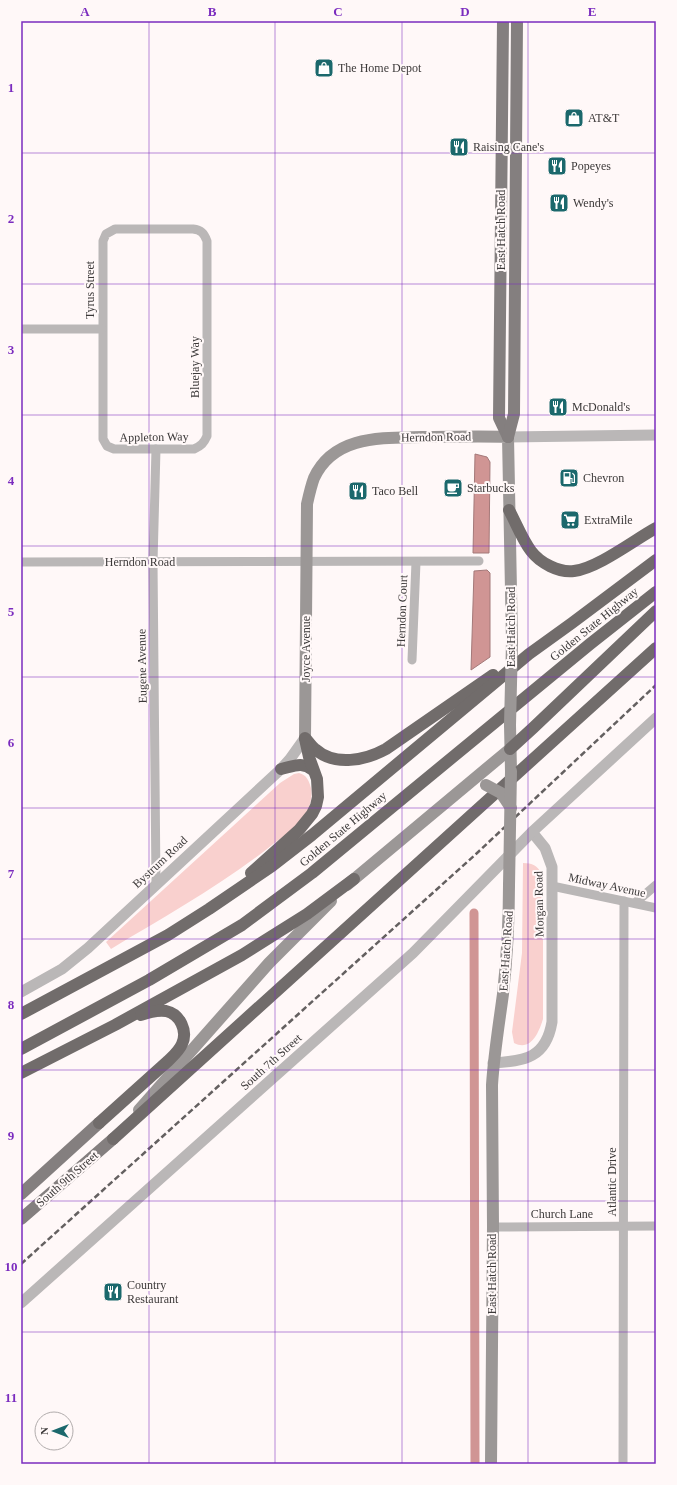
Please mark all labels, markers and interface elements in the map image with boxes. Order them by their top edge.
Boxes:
text: A [80,4,90,19]
text: B [208,4,217,19]
text: C [333,4,343,19]
text: D [460,4,470,19]
text: E [588,4,596,19]
shop icon: The Home Depot [313,57,335,79]
place label: The Home Depot [338,61,422,75]
text: 1 [8,80,14,95]
shop icon: AT&T [563,107,585,129]
place label: AT&T [588,111,620,125]
restaurant icon: Raising Cane's [448,136,470,158]
place label: Raising Cane's [473,140,544,154]
restaurant icon: Popeyes [546,155,568,177]
place label: Popeyes [571,159,611,173]
street label: East Hatch Road [494,190,508,270]
restaurant icon: Wendy's [548,192,570,214]
place label: Wendy's [573,196,614,210]
text: 2 [8,211,14,226]
street label: Tyrus Street [83,260,97,319]
street label: Bluejay Way [188,336,202,398]
text: 3 [8,342,15,357]
restaurant icon: McDonald's [547,396,569,418]
place label: McDonald's [572,400,630,414]
street label: Appleton Way [119,429,189,445]
street label: Herndon Road [401,429,471,445]
fuel station icon: Chevron [558,467,580,489]
place label: Chevron [583,471,624,485]
text: 4 [8,473,15,488]
cafe icon: Starbucks [442,477,464,499]
restaurant icon: Taco Bell [347,480,369,502]
place label: Starbucks [467,481,515,495]
place label: Taco Bell [372,484,419,498]
supermarket icon: ExtraMile [559,509,581,531]
place label: ExtraMile [584,513,633,527]
street label: Herndon Road [105,555,175,569]
street label: Herndon Court [394,574,410,647]
street label: Golden State Highway [547,584,641,664]
street label: East Hatch Road [504,587,518,667]
text: 5 [8,604,15,619]
street label: Joyce Avenue [299,616,313,682]
street label: Eugene Avenue [134,629,150,703]
text: 6 [8,735,15,750]
street label: Golden State Highway [297,789,389,869]
street label: Bystrum Road [130,833,190,891]
text: 7 [8,866,15,881]
street label: Midway Avenue [567,870,647,900]
street label: Morgan Road [531,871,547,937]
street label: East Hatch Road [496,910,516,992]
text: 8 [8,997,15,1012]
street label: South 7th Street [238,1030,305,1093]
text: 9 [8,1128,15,1143]
street label: South 9th Street [33,1148,101,1210]
street label: Atlantic Drive [605,1148,619,1216]
street label: Church Lane [531,1207,593,1221]
street label: East Hatch Road [485,1234,499,1314]
text: 10 [5,1259,18,1274]
place label: Country Restaurant [127,1278,179,1306]
restaurant icon: Country Restaurant [102,1281,124,1303]
text: 11 [5,1390,17,1405]
north arrow [34,1411,74,1451]
text: N [38,1427,50,1435]

